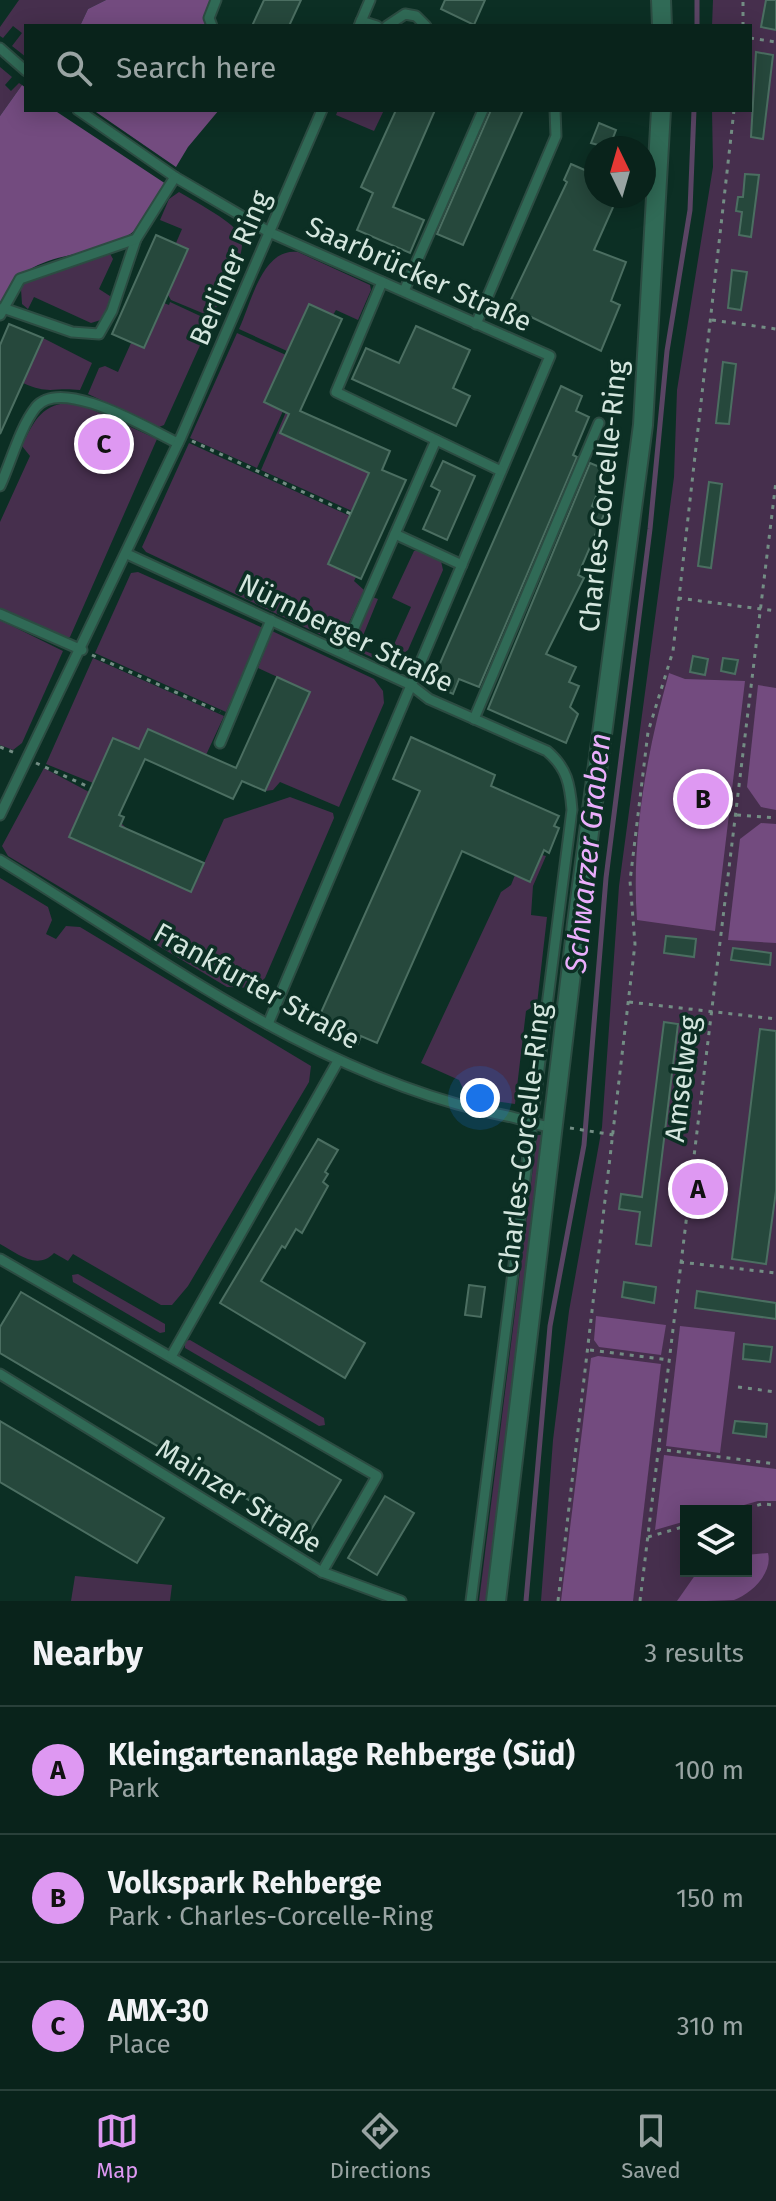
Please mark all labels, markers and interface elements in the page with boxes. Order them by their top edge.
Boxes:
search box [24,24,752,112]
icon: search [52,46,96,90]
text: Search here [116,50,276,86]
north arrow [584,136,656,208]
street label: Berliner Ring [183,185,278,350]
street label: Saarbrücker Straße [301,209,537,339]
street label: Charles-Corcelle-Ring [572,358,634,634]
pin: C [78,414,130,474]
street label: Nürnberger Straße [233,567,459,699]
water label: Schwarzer Graben [557,731,619,976]
pin: B [677,769,729,829]
street label: Frankfurter Straße [148,916,366,1056]
street label: Charles-Corcelle-Ring [491,1001,557,1277]
street label: Amselweg [658,1014,706,1144]
your location [460,1078,500,1118]
pin: A [672,1159,724,1219]
street label: Mainzer Straße [150,1432,328,1560]
map controls [680,1505,752,1577]
button: layers [680,1505,752,1577]
text: Nearby [32,1633,143,1674]
text: 3 results [644,1638,744,1669]
text: Kleingartenanlage Rehberge (Süd) [108,1737,575,1773]
text: A [50,1755,66,1786]
text: 100 m [675,1755,744,1786]
text: Park [108,1773,159,1804]
text: Volkspark Rehberge [108,1865,382,1901]
text: B [50,1883,66,1914]
text: 150 m [676,1883,744,1914]
text: Park · Charles-Corcelle-Ring [108,1901,433,1932]
text: AMX-30 [108,1993,209,2029]
text: C [51,2011,65,2042]
text: 310 m [677,2011,744,2042]
text: Place [108,2029,171,2060]
tab: Map [95,2109,139,2184]
tab: Directions [330,2109,431,2184]
tab: Saved [621,2109,681,2184]

